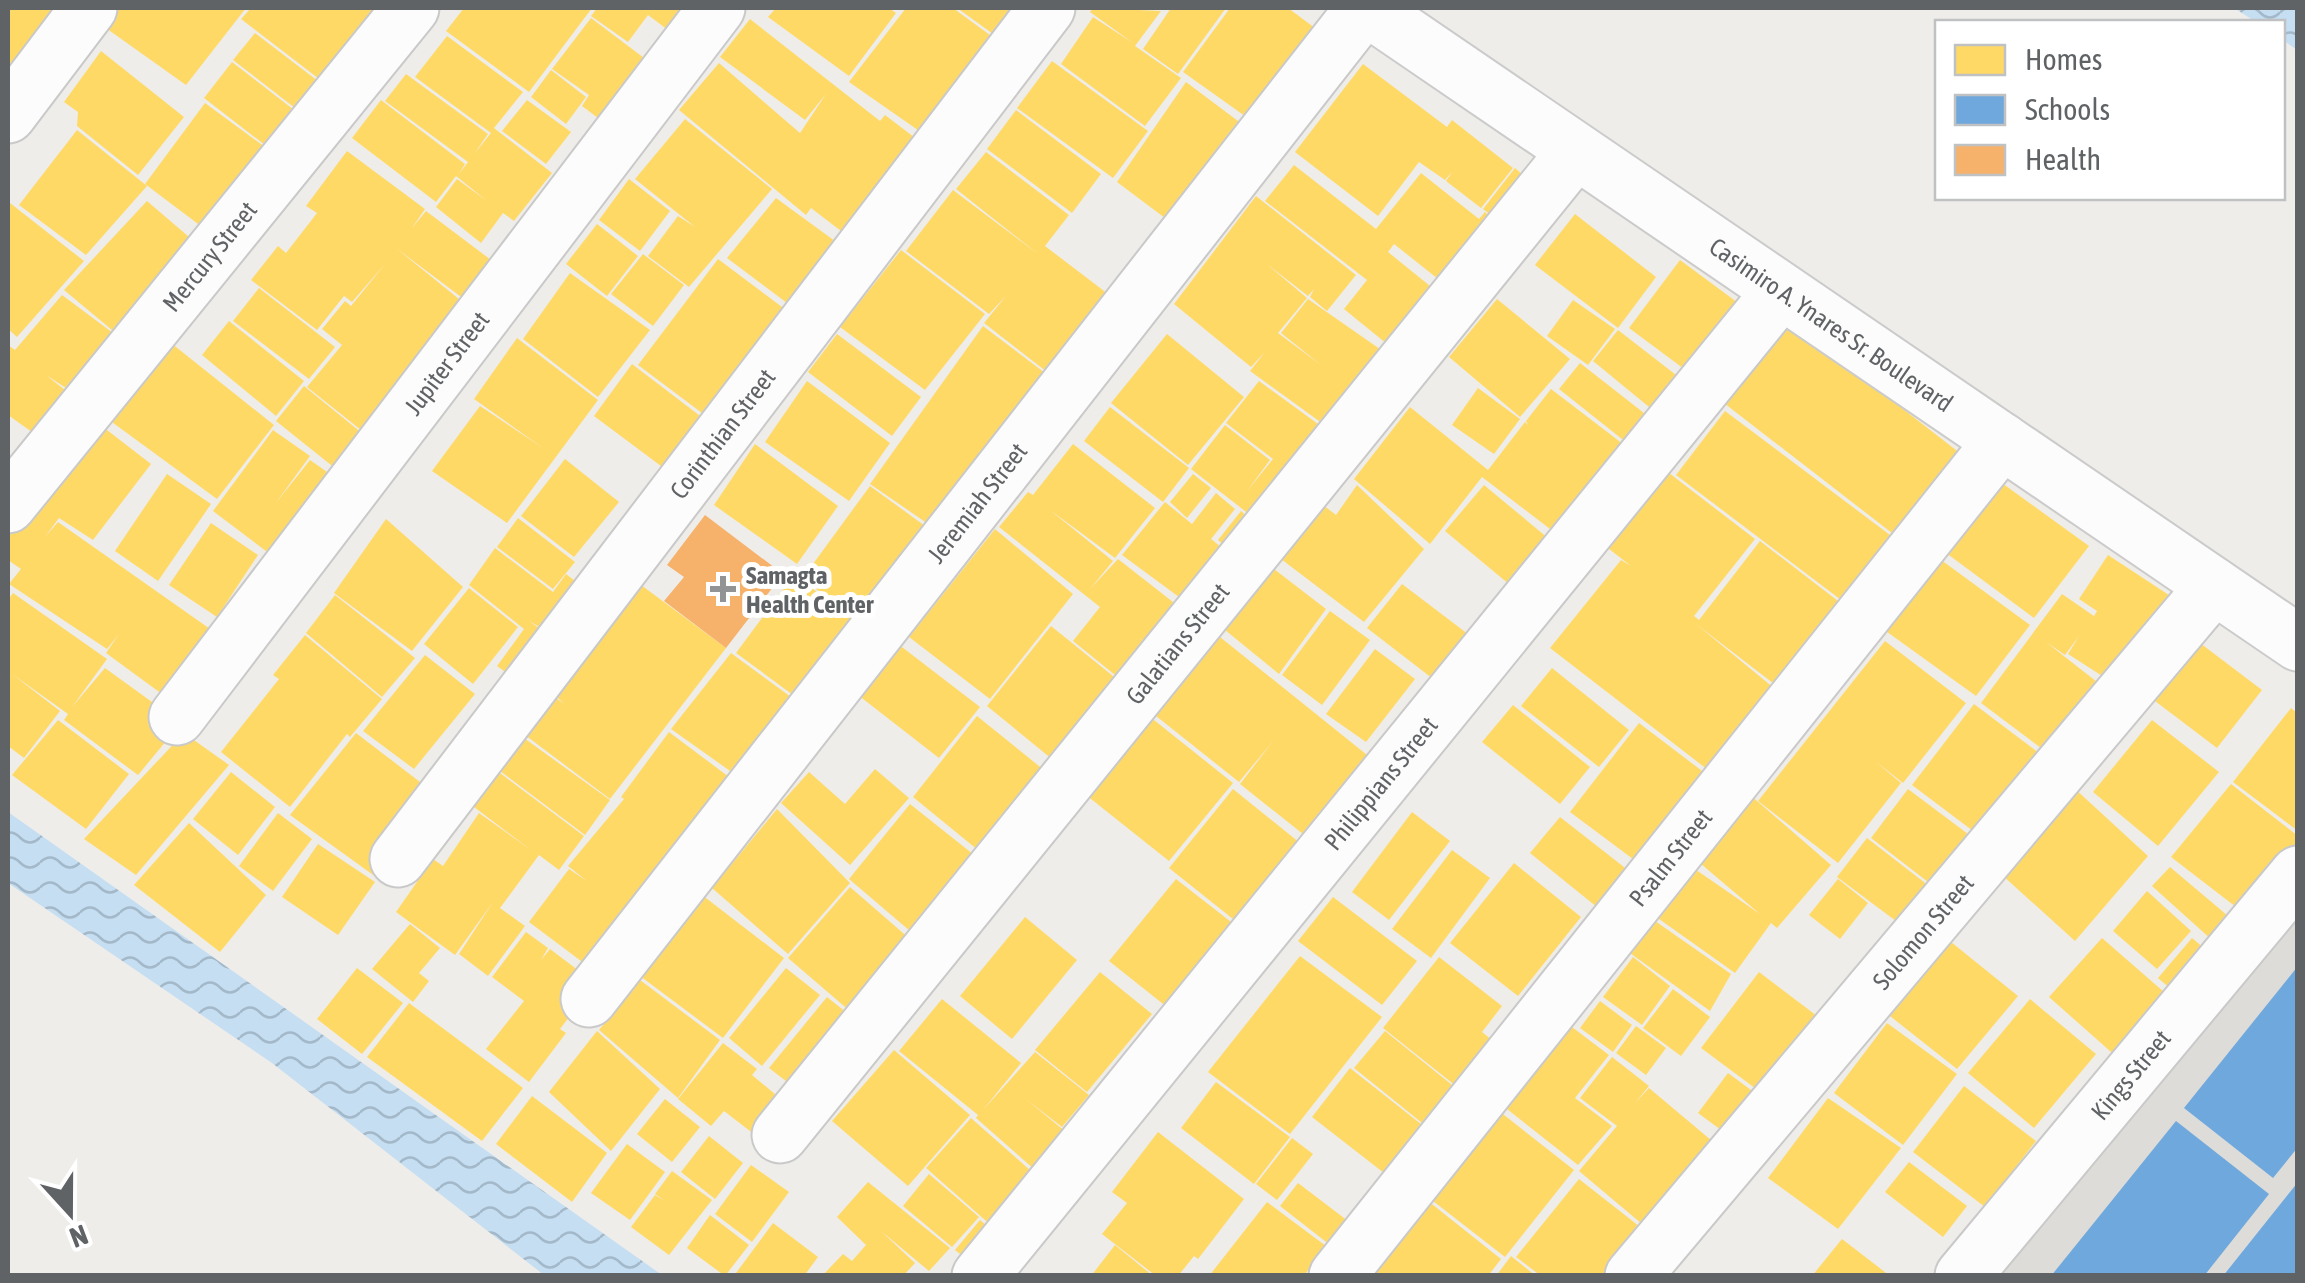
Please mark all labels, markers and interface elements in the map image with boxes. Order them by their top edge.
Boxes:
legend [1935,20,2285,200]
text: Homes [2025,42,2102,76]
text: Schools [2025,92,2110,126]
text: Health [2025,142,2101,176]
street label: Mercury Street [157,196,262,317]
street label: Casimiro A. Ynares Sr. Boulevard [1704,232,1958,417]
street label: Jupiter Street [399,306,495,420]
street label: Corinthian Street [664,363,781,504]
street label: Jeremiah Street [922,437,1032,568]
place label: Samagta Health Center [746,561,874,618]
marker: Samagta Health Center [710,576,736,602]
street label: Galatians Street [1120,578,1235,710]
street label: Philippians Street [1318,711,1443,855]
street label: Psalm Street [1623,804,1717,911]
street label: Solomon Street [1867,869,1979,995]
street label: Kings Street [2085,1024,2176,1125]
north arrow [20,1163,120,1263]
text: N [66,1218,92,1254]

